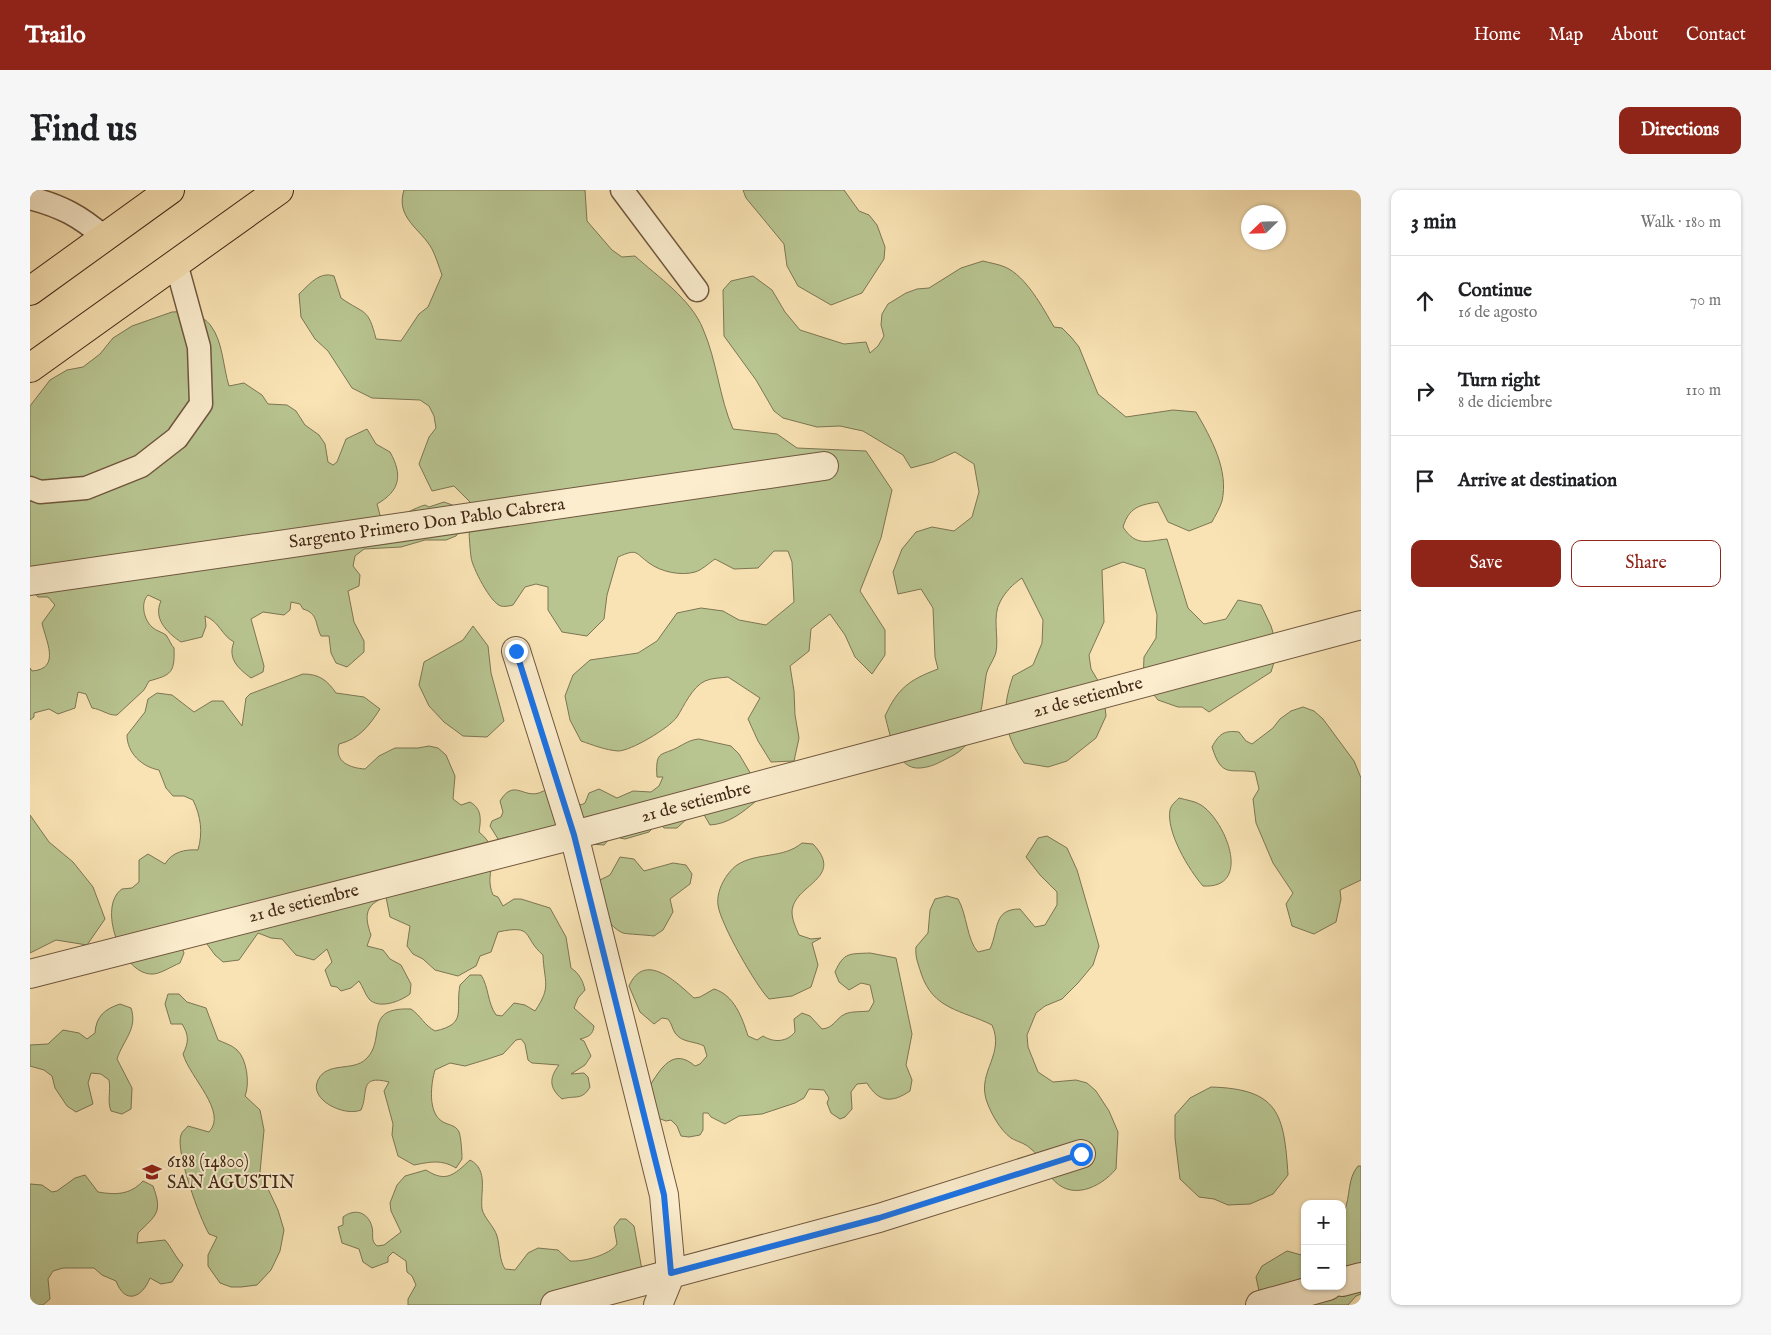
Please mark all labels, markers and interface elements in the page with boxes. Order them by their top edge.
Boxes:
text: Trailo [25,20,86,51]
text: Home [1474,24,1521,47]
text: Map [1549,24,1583,47]
text: About [1611,24,1658,47]
text: Contact [1686,24,1746,47]
button: Directions [1619,107,1741,154]
text: Find us [30,108,137,153]
north arrow [1241,205,1286,250]
text: 3 min [1411,209,1456,236]
text: Walk · 180 m [1640,213,1721,233]
text: Continue [1458,279,1532,303]
icon: ahead [1411,287,1439,315]
text: 70 m [1690,291,1721,311]
text: 16 de agosto [1458,303,1537,323]
text: Turn right [1458,369,1540,393]
icon: right [1411,377,1439,405]
text: 110 m [1685,381,1721,401]
text: 8 de diciembre [1458,393,1552,413]
icon: arrive [1411,467,1439,495]
text: Arrive at destination [1458,469,1617,493]
street label: Sargento Primero Don Pablo Cabrera [288,493,567,555]
button: Save [1411,540,1561,587]
button: Share [1571,540,1721,587]
route end [505,640,528,663]
street label: 21 de setiembre [1030,672,1146,724]
street label: 21 de setiembre [638,777,754,829]
street label: 21 de setiembre [246,879,362,929]
route start [1070,1143,1093,1166]
place label: 6188 (14800) SAN AGUSTIN [167,1151,295,1195]
school or university icon: 6188 (14800) SAN AGUSTIN [141,1161,163,1183]
map controls [1301,1200,1346,1290]
button: + [1301,1200,1346,1245]
button: − [1301,1245,1346,1290]

